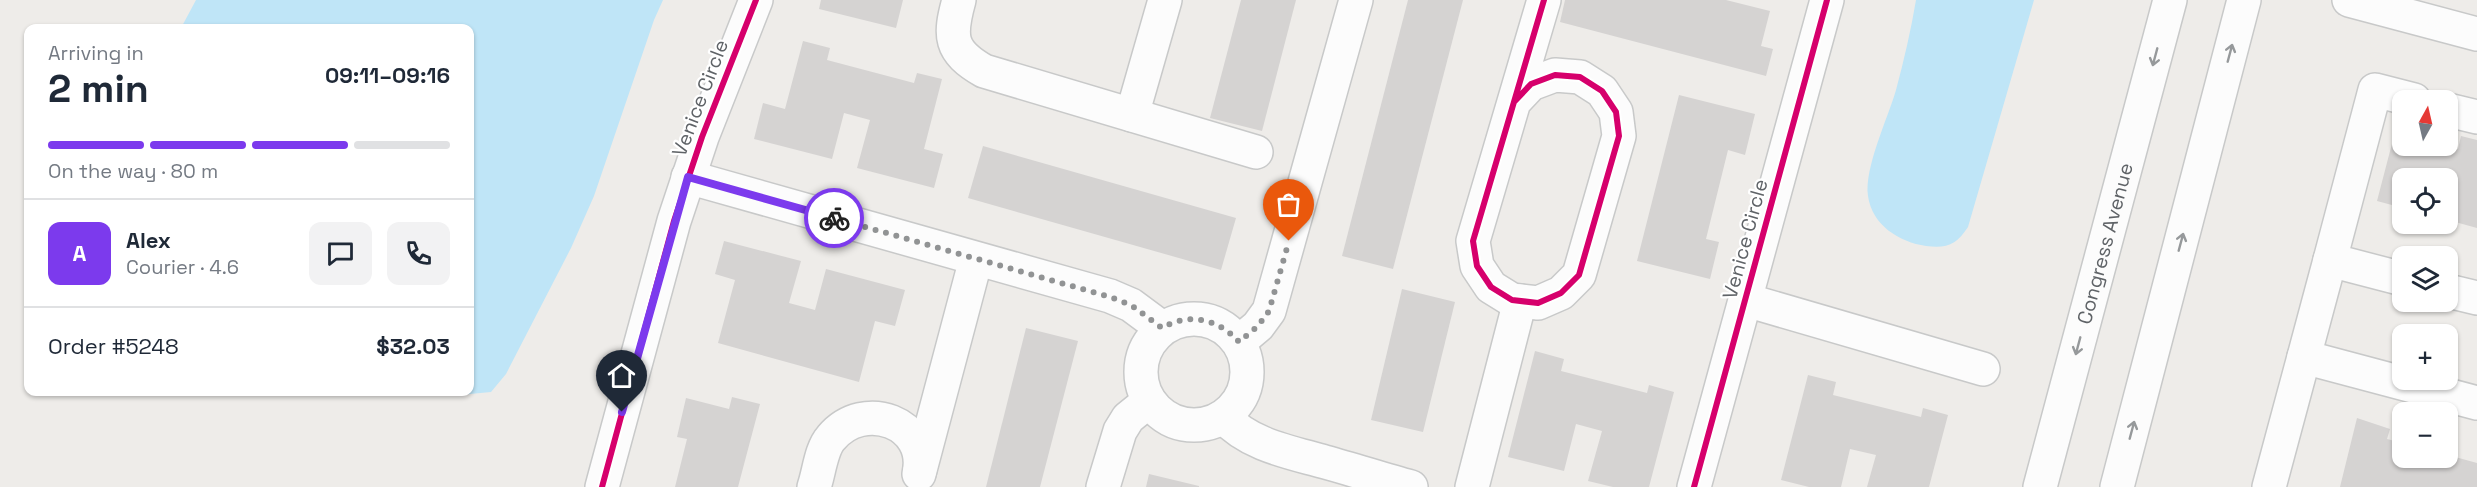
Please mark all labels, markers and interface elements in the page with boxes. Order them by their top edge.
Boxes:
street label: Venice Circle [666,36,734,160]
text: Arriving in [48,40,144,66]
one-way arrow [2225,44,2236,63]
one-way arrow [2148,47,2160,66]
text: 09:11–09:16 [325,61,450,89]
text: 2 min [48,64,149,113]
north arrow [2392,90,2458,156]
map controls [2392,90,2458,468]
text: On the way · 80 m [48,158,218,184]
street label: Congress Avenue [2071,160,2139,327]
button: locate [2392,168,2458,234]
street label: Venice Circle [1716,176,1774,302]
pin [1263,179,1314,241]
courier [804,188,864,248]
icon: bag [1272,188,1305,221]
icon: bike [818,202,851,235]
button: chat [309,222,372,285]
button: phone [387,222,450,285]
text: Alex [126,226,171,254]
one-way arrow [2176,232,2187,251]
text: A [73,239,86,267]
button: layers [2392,246,2458,312]
text: Courier · 4.6 [126,254,239,280]
button: + [2392,324,2458,390]
text: Order #5248 [48,332,179,360]
text: $32.03 [376,332,450,360]
one-way arrow [2071,337,2083,356]
pin [596,350,647,412]
icon: home [605,359,638,392]
button: − [2392,402,2458,468]
one-way arrow [2127,421,2138,440]

